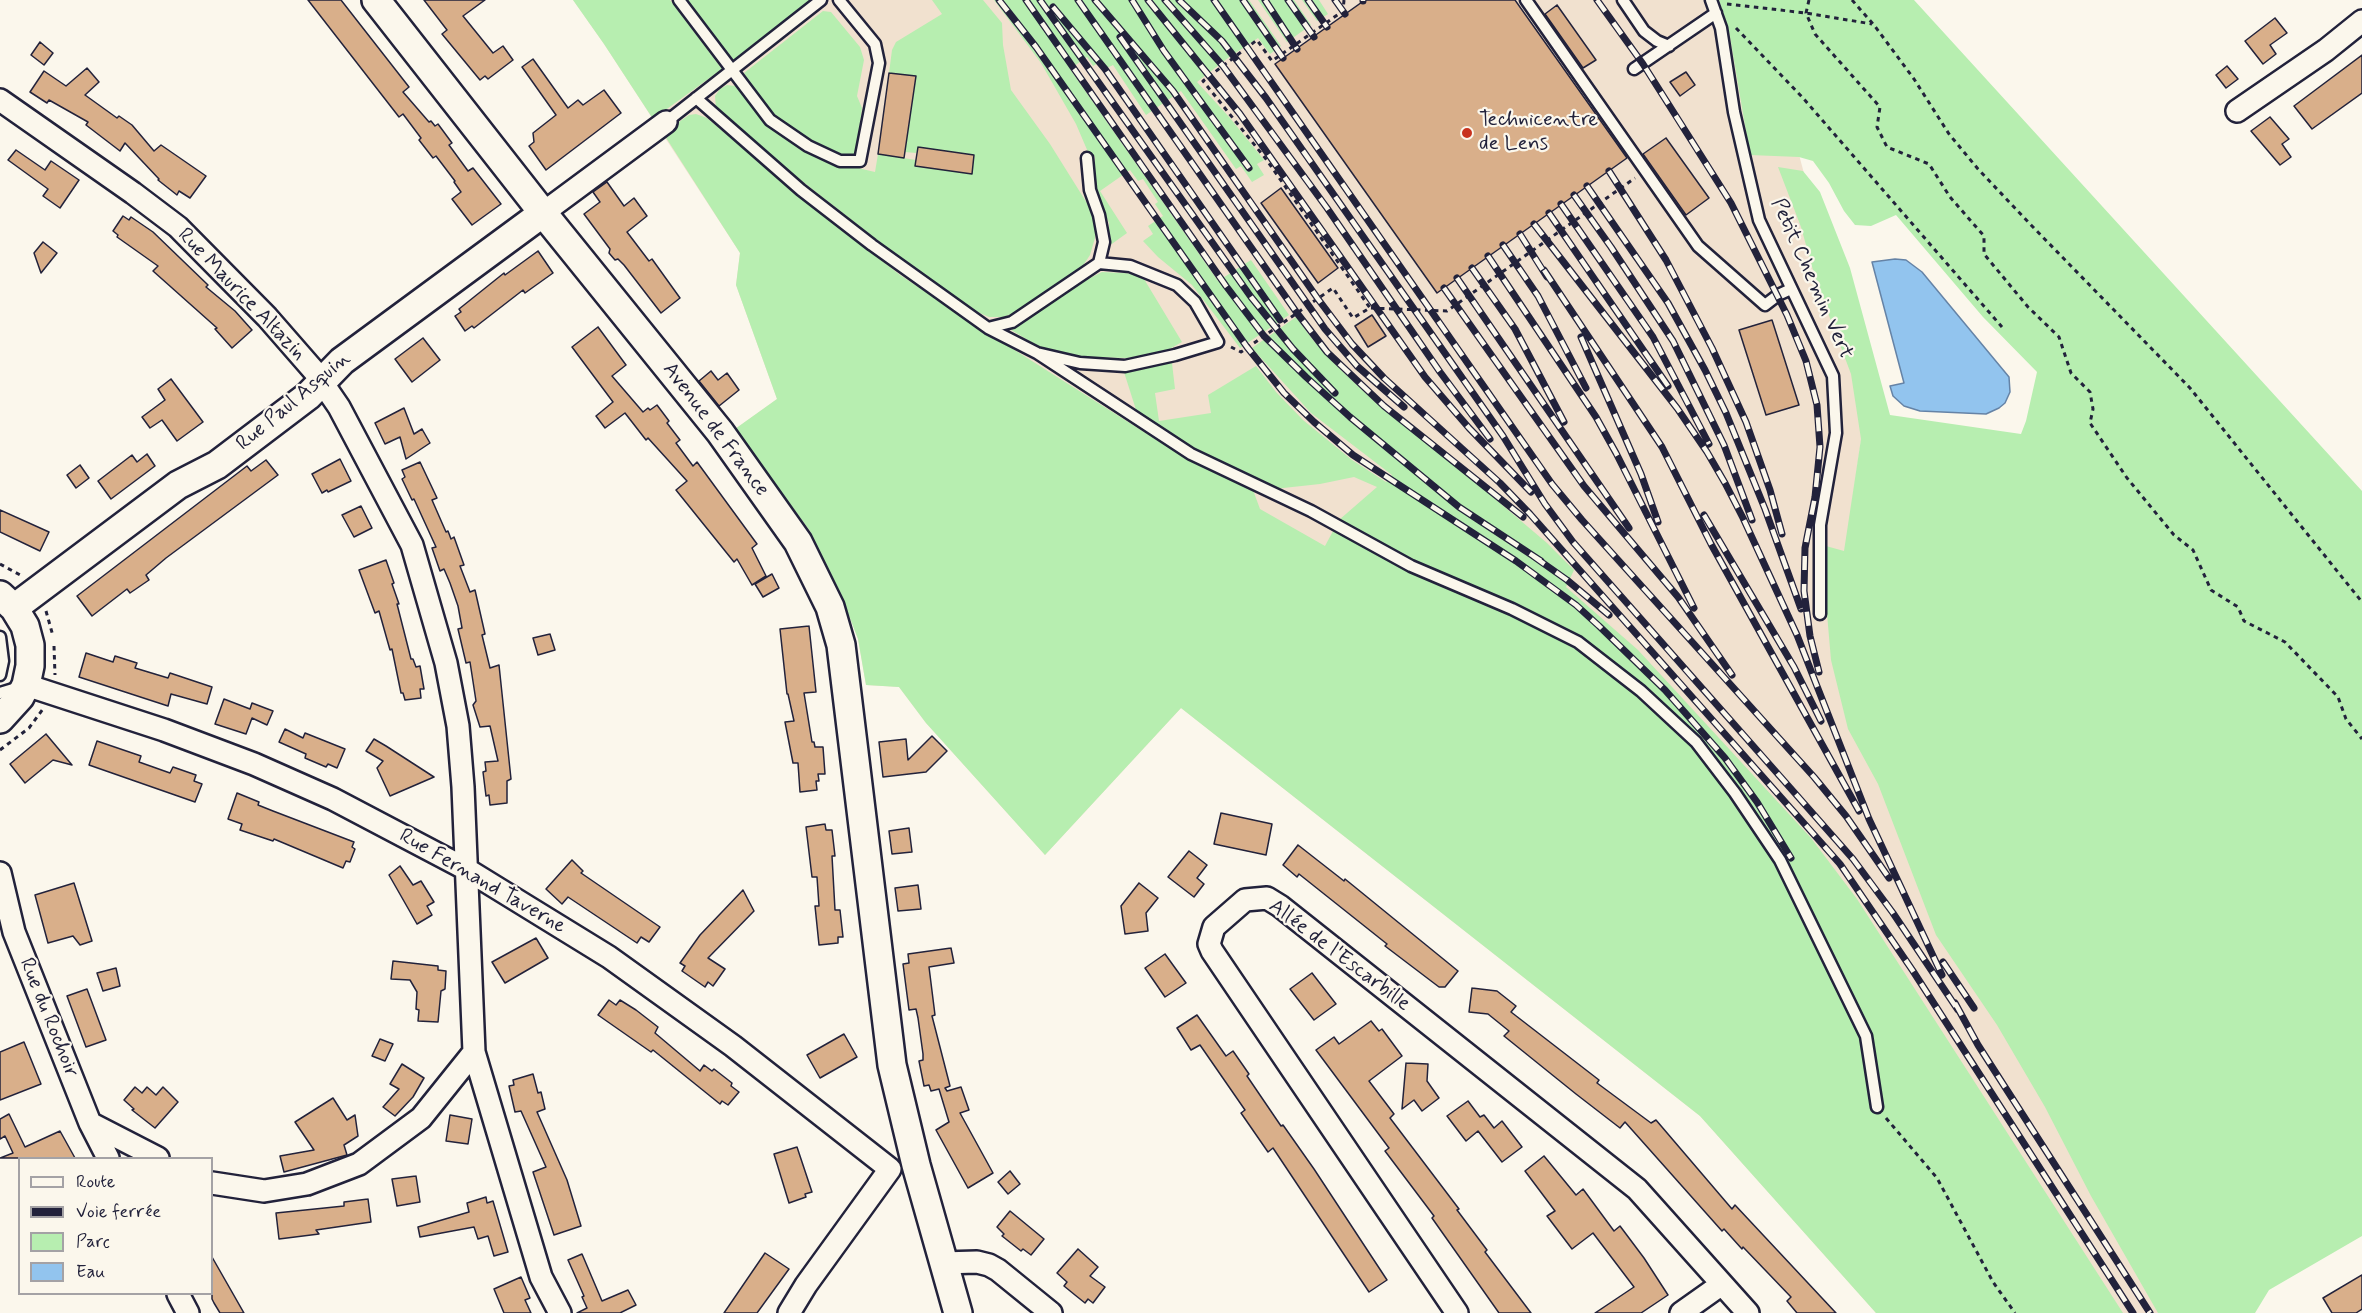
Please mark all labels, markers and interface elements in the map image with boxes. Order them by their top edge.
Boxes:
place label: Technicentre de Lens [1479,108,1598,158]
marker: Technicentre de Lens [1460,126,1474,140]
street label: Petit Chemin Vert [1764,195,1858,363]
street label: Rue Maurice Altazin [171,223,311,367]
street label: Rue Paul Asquin [232,347,356,457]
street label: Avenue de France [656,358,774,502]
street label: Rue Fernand Taverne [394,824,570,940]
street label: Allée de l'Escarbille [1263,895,1415,1017]
street label: Rue du Rochoir [13,955,83,1081]
legend [18,1157,213,1295]
text: Route [76,1170,115,1194]
text: Voie ferrée [76,1200,161,1224]
text: Parc [76,1230,110,1254]
text: Eau [76,1260,105,1284]

